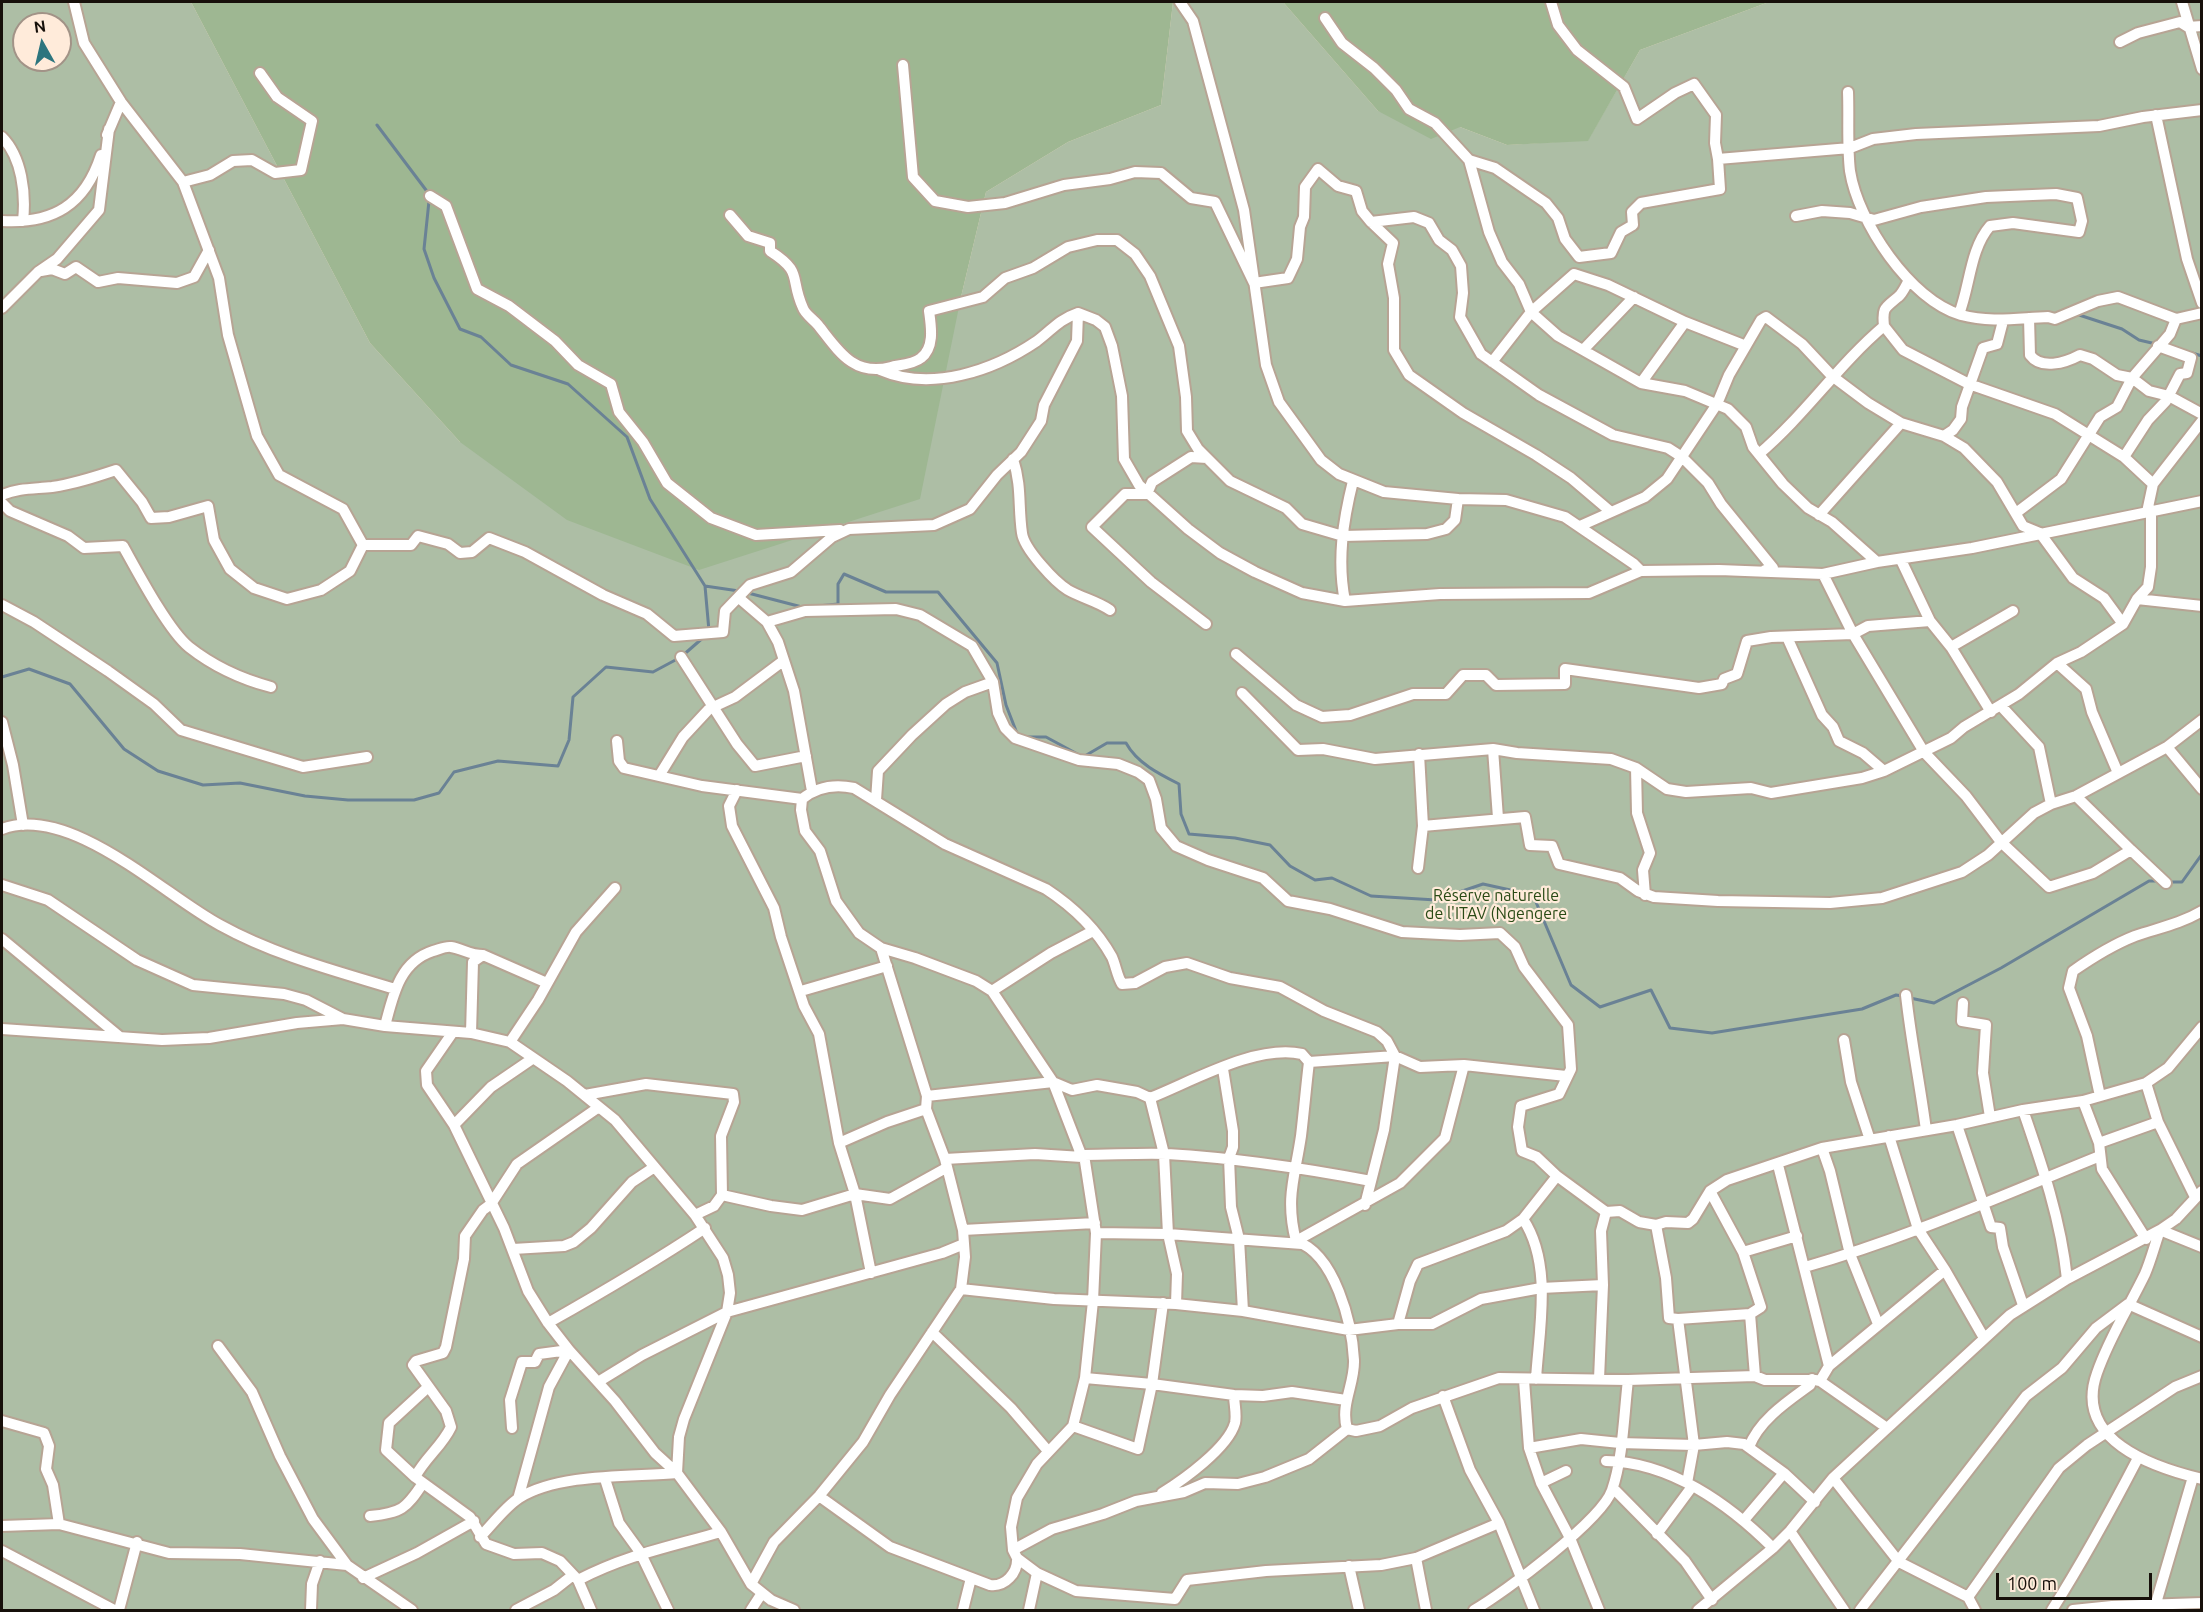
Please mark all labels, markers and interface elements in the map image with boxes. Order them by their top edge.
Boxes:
north arrow [12,12,72,72]
text: N [33,16,47,36]
park label: Réserve naturelle de l'ITAV (Ngengere [1425,886,1567,924]
scale bar [1999,1561,2155,1599]
text: 100 m [2007,1573,2057,1593]

